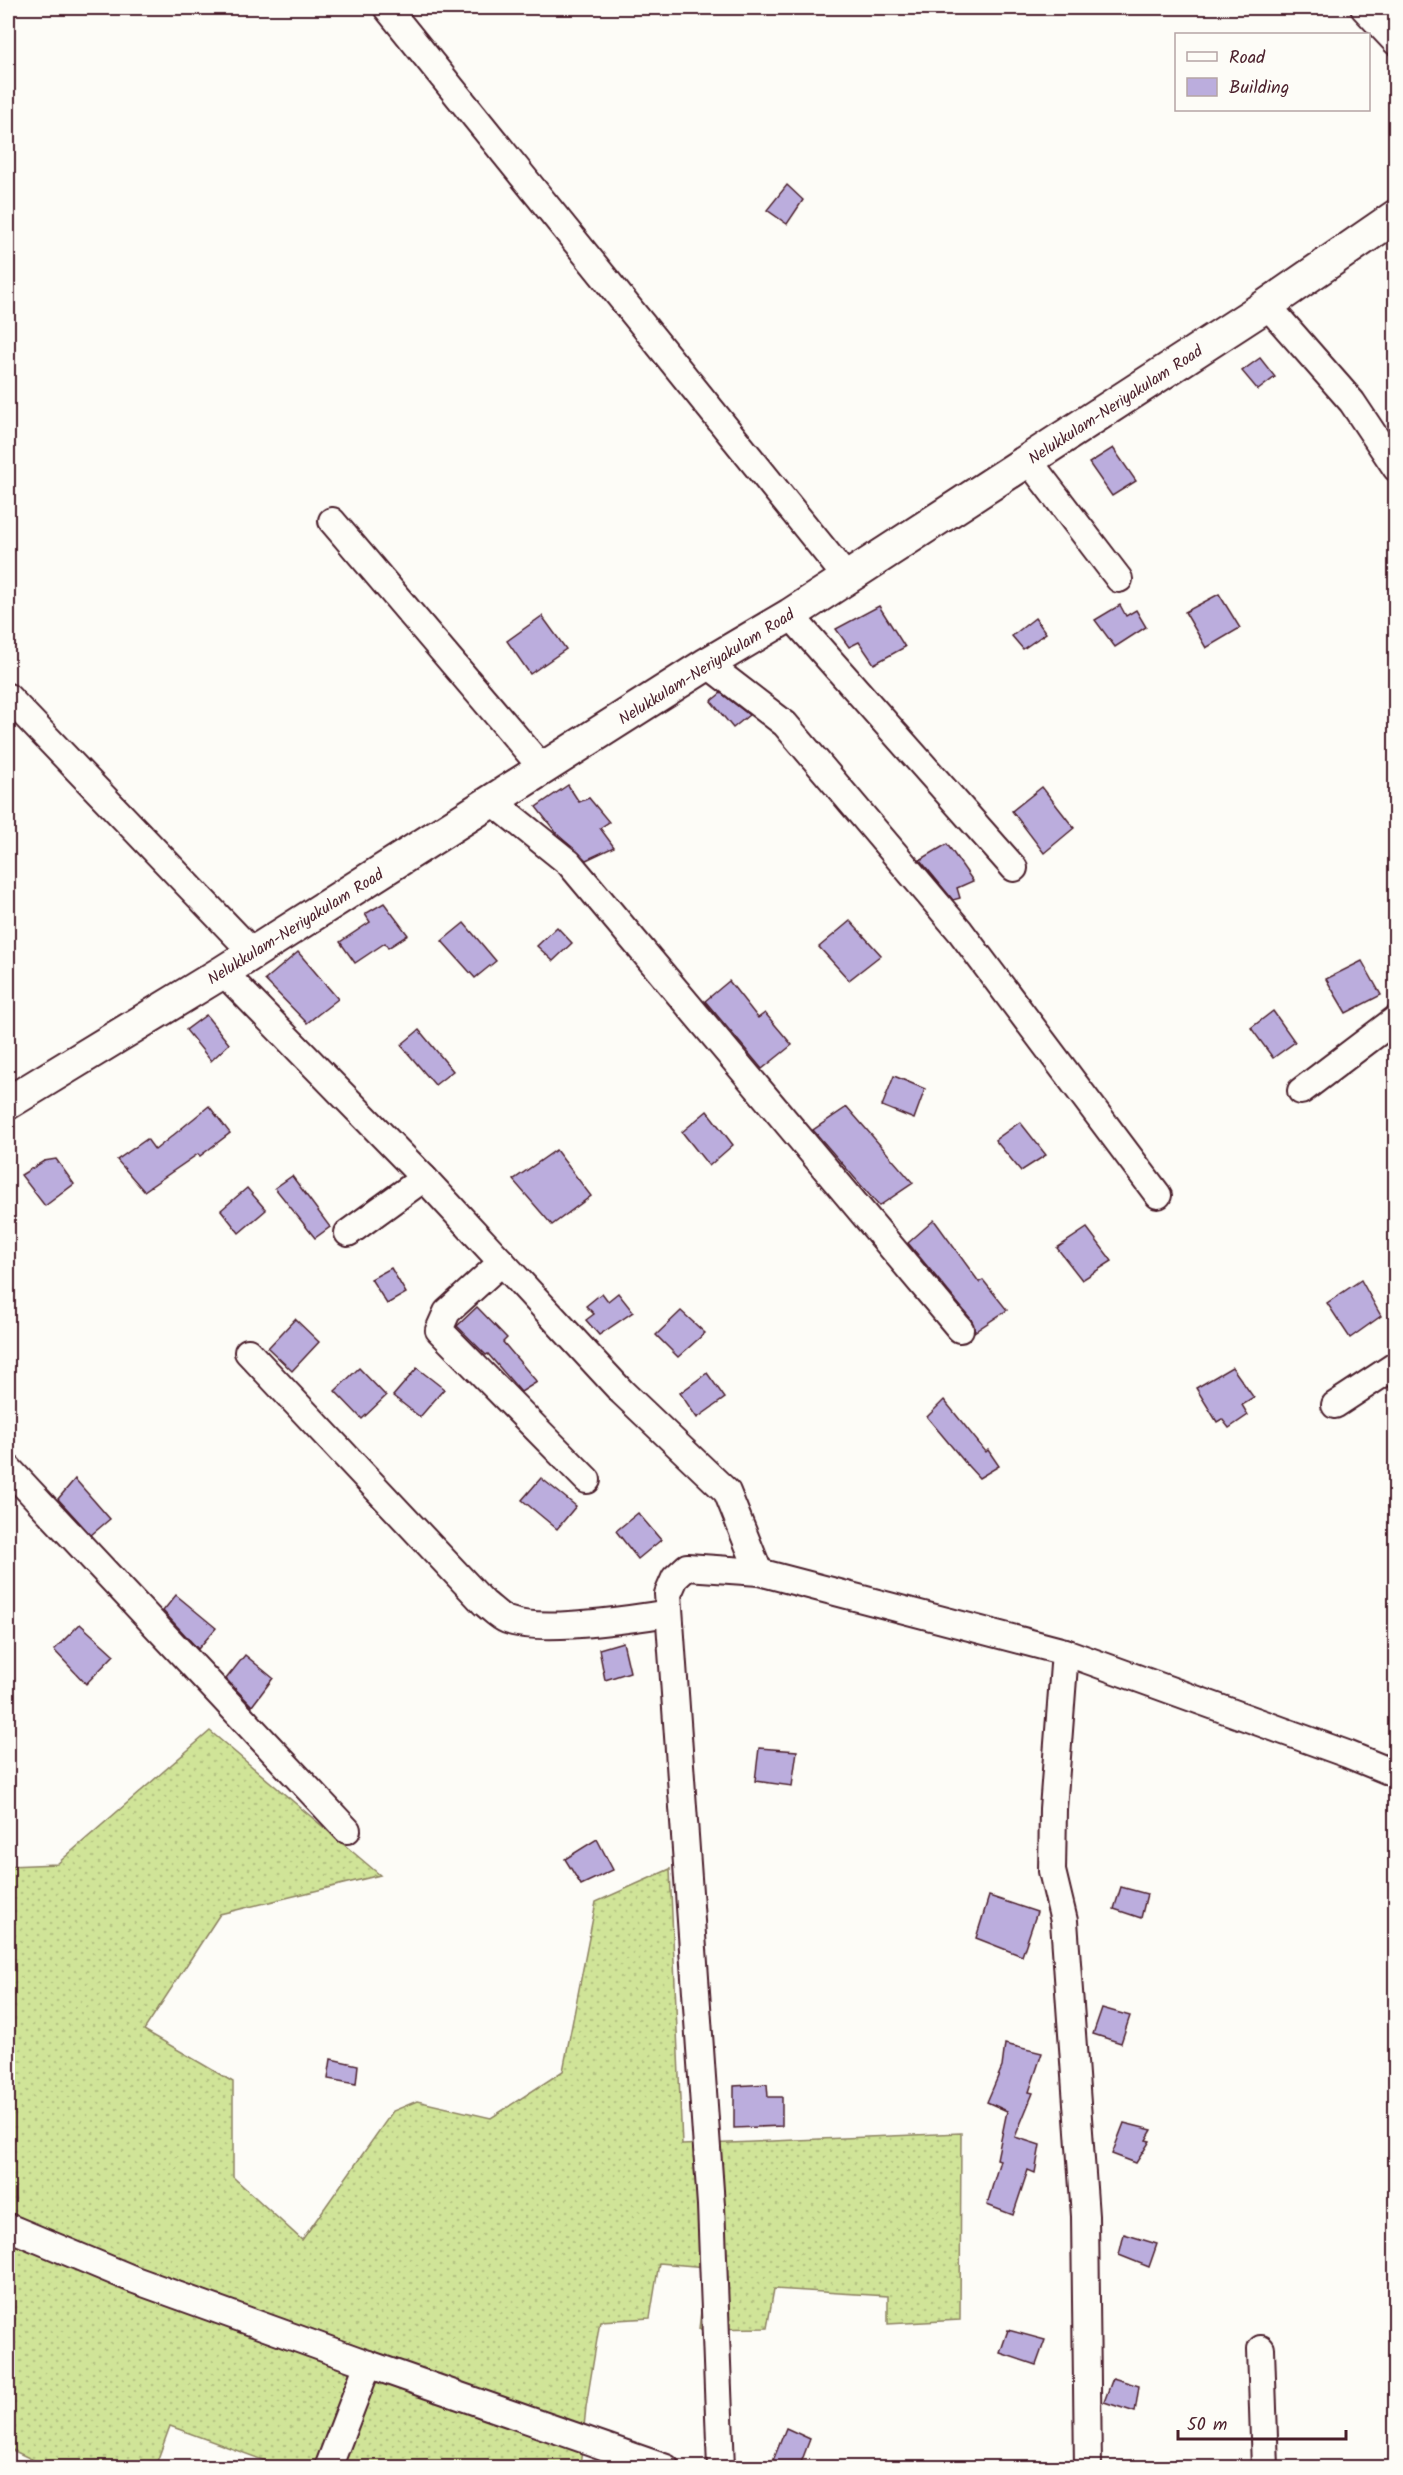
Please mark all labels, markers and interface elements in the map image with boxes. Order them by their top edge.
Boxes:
legend [1175,33,1370,111]
text: Road [1229,44,1266,73]
text: Building [1229,74,1289,103]
street label: Nelukkulam-Neriyakulam Road [1024,339,1209,471]
street label: Nelukkulam-Neriyakulam Road [614,602,801,732]
street label: Nelukkulam-Neriyakulam Road [203,862,390,992]
scale bar [1178,2403,1346,2441]
text: 50 m [1187,2411,1227,2440]

